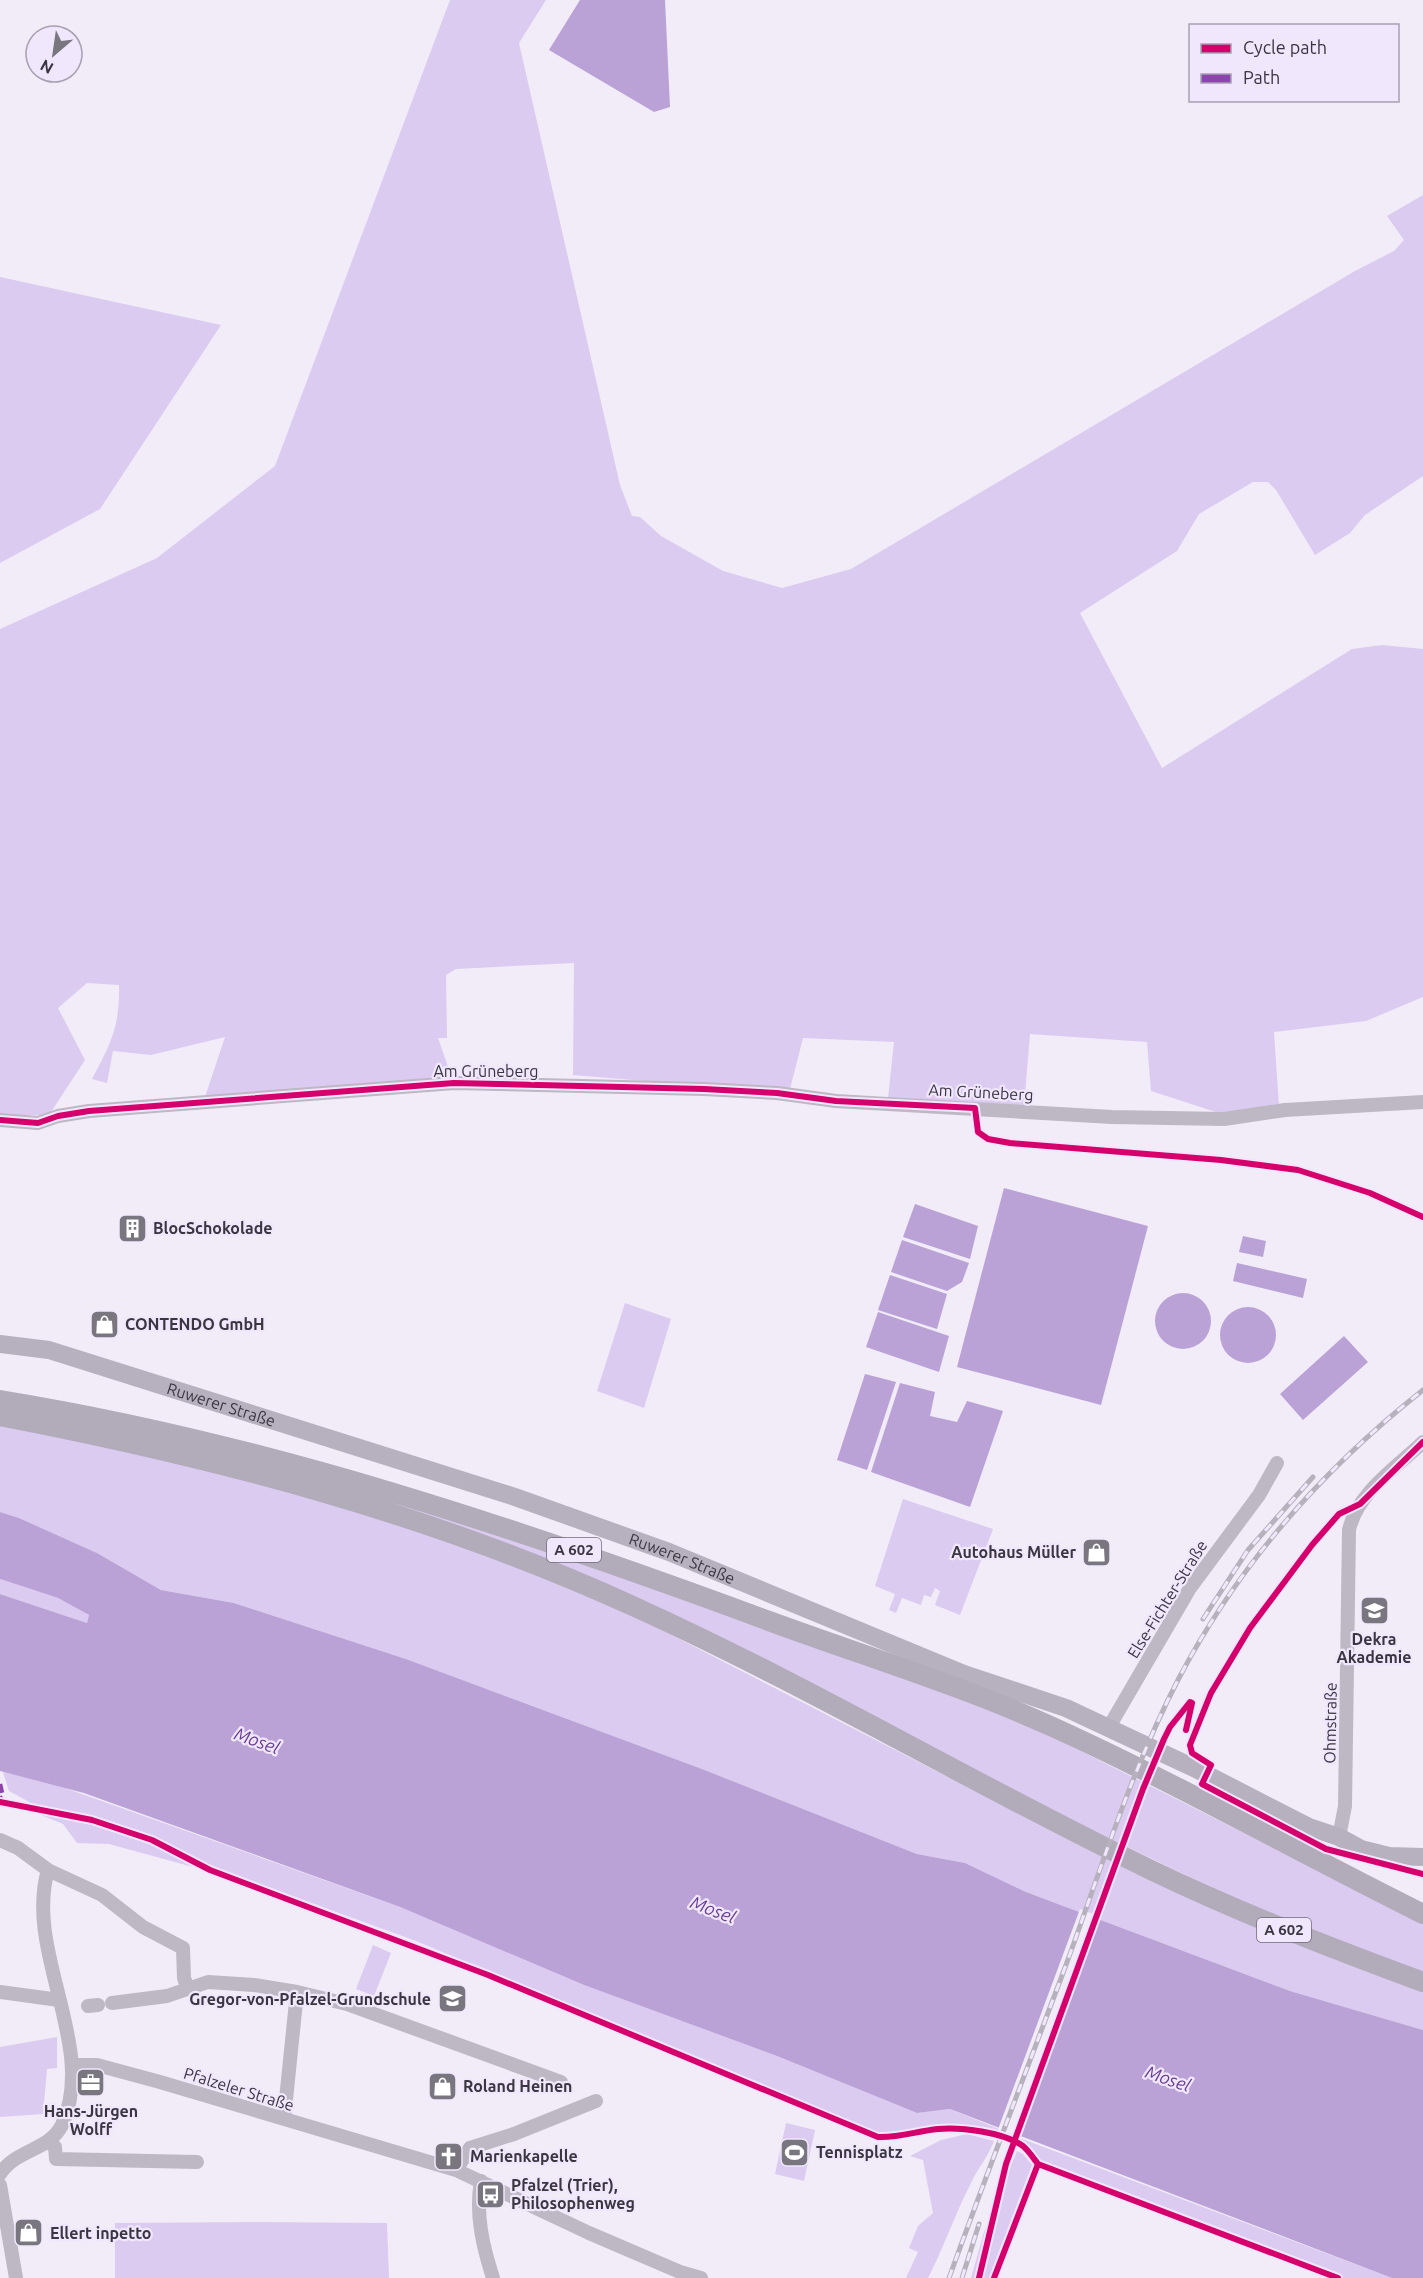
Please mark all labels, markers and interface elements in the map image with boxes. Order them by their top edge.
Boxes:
north arrow [24,24,84,84]
legend [1189,24,1399,102]
text: Cycle path [1243,37,1327,57]
text: N [37,56,56,78]
text: Path [1243,67,1280,87]
street label: Am Grüneberg [433,1062,539,1080]
street label: Am Grüneberg [928,1080,1034,1104]
building icon: BlocSchokolade [116,1212,148,1244]
place label: BlocSchokolade [153,1219,273,1237]
shop icon: CONTENDO GmbH [88,1308,120,1340]
place label: CONTENDO GmbH [125,1315,265,1333]
street label: Ruwerer Straße [165,1379,278,1430]
street label: Ruwerer Straße [627,1529,738,1587]
shop icon: Autohaus Müller [1081,1536,1113,1568]
street label: Else-Fichter-Straße [1124,1537,1210,1661]
road number: A 602 [547,1538,601,1562]
place label: Autohaus Müller [951,1543,1076,1561]
school or university icon: Dekra Akademie [1358,1595,1390,1627]
place label: Dekra Akademie [1336,1630,1412,1666]
street label: Ohmstraße [1320,1682,1340,1764]
water label: Mosel [232,1723,283,1757]
water label: Mosel [688,1891,739,1927]
road number: A 602 [1257,1918,1311,1942]
school or university icon: Gregor-von-Pfalzel-Grundschule [436,1983,468,2015]
place label: Gregor-von-Pfalzel-Grundschule [189,1990,431,2008]
water label: Mosel [1143,2061,1194,2095]
street label: Pfalzeler Straße [182,2064,296,2114]
office icon: Hans-Jürgen Wolff [75,2067,107,2099]
shop icon: Roland Heinen [426,2070,458,2102]
place label: Roland Heinen [463,2077,572,2095]
place label: Hans-Jürgen Wolff [44,2102,138,2138]
sports icon: Tennisplatz [779,2136,811,2168]
church icon: Marienkapelle [433,2140,465,2172]
place label: Tennisplatz [816,2143,903,2161]
place label: Marienkapelle [470,2147,578,2165]
place label: Pfalzel (Trier), Philosophenweg [511,2176,635,2212]
bus stop icon: Pfalzel (Trier), Philosophenweg [474,2178,506,2210]
shop icon: Ellert inpetto [13,2217,45,2249]
place label: Ellert inpetto [50,2224,151,2242]

